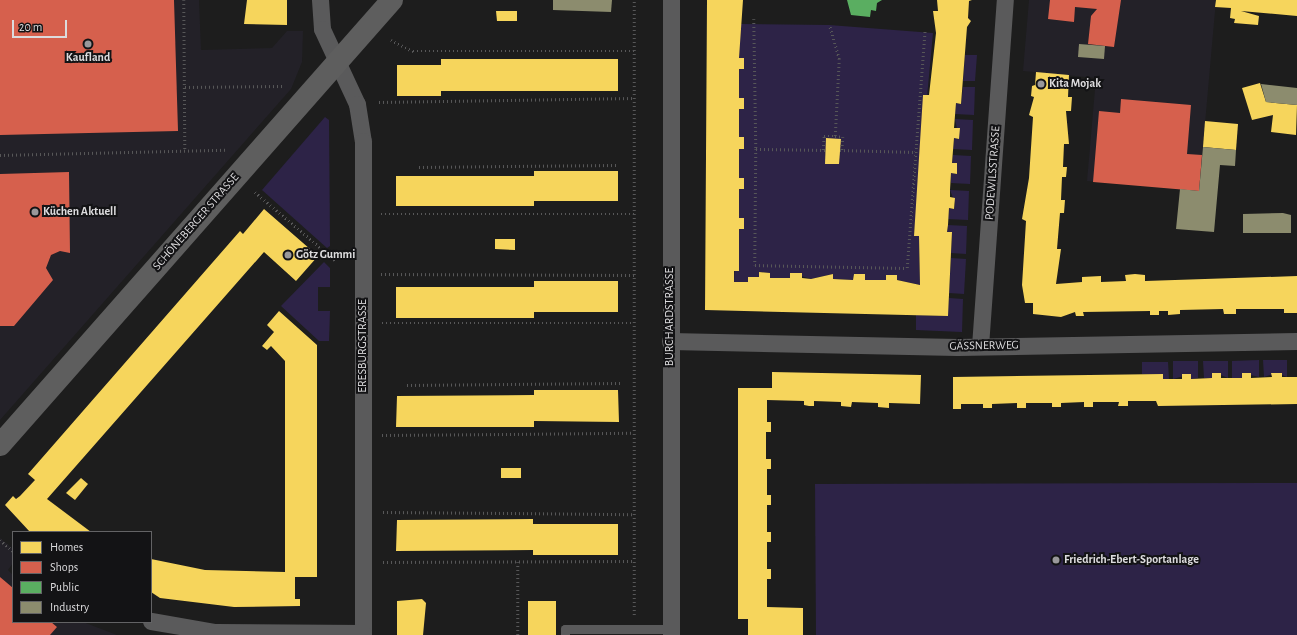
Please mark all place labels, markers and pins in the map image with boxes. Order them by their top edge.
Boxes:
marker: Kaufland [83,39,93,49]
place label: Kaufland [66,51,110,65]
place label: Kita Mojak [1049,77,1101,91]
marker: Kita Mojak [1036,79,1046,89]
place label: Küchen Aktuell [43,205,116,219]
marker: Küchen Aktuell [30,207,40,217]
place label: Götz Gummi [296,248,355,262]
marker: Götz Gummi [283,250,293,260]
place label: Friedrich-Ebert-Sportanlage [1064,553,1199,567]
marker: Friedrich-Ebert-Sportanlage [1051,555,1061,565]

